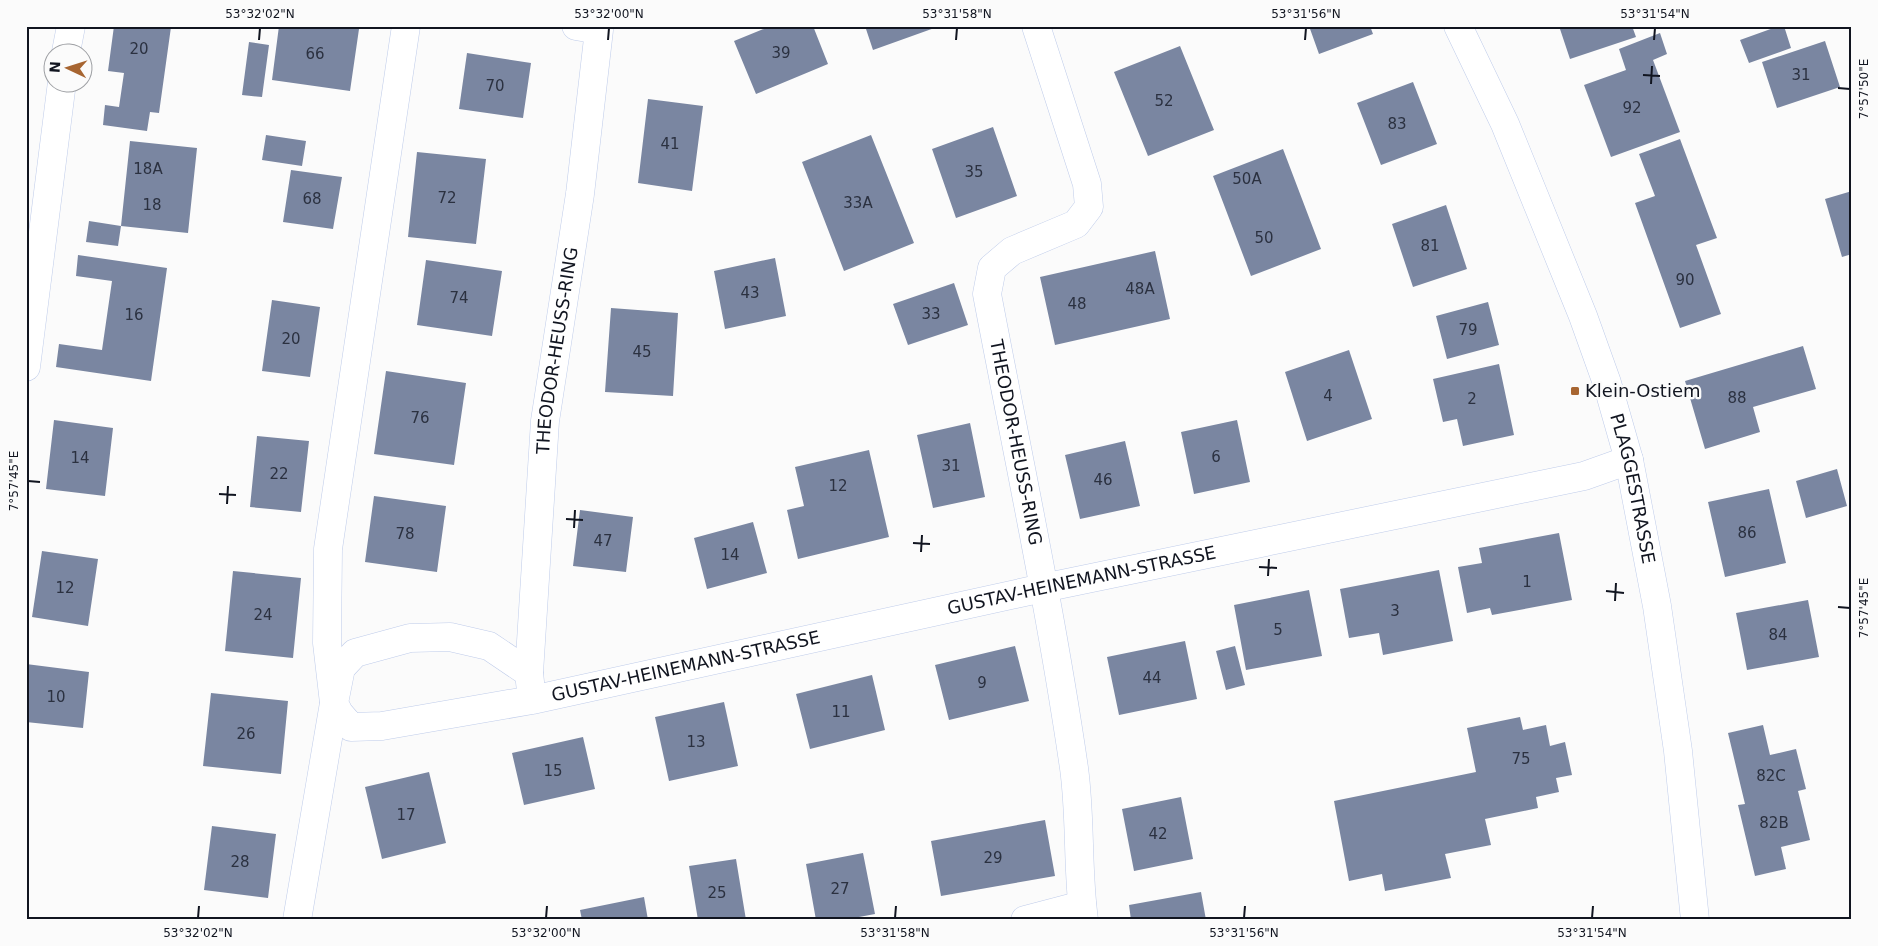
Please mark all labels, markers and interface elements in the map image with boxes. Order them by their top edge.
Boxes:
text: 53°32'02"N [225,7,295,21]
text: 53°32'00"N [574,7,644,21]
text: 53°31'58"N [922,7,992,21]
text: 53°31'56"N [1271,7,1341,21]
text: 53°31'54"N [1620,7,1690,21]
house number: 20 [129,40,149,58]
north arrow [42,42,92,92]
house number: 39 [771,44,791,62]
house number: 66 [305,45,325,63]
text: 7°57'50"E [1857,59,1871,119]
text: N [47,61,63,73]
house number: 31 [1791,66,1811,84]
house number: 70 [485,77,505,95]
house number: 52 [1154,92,1174,110]
house number: 92 [1622,99,1642,117]
house number: 83 [1387,115,1407,133]
house number: 41 [660,135,680,153]
house number: 18A [133,160,163,178]
house number: 35 [964,163,984,181]
house number: 50A [1232,170,1262,188]
house number: 72 [437,189,457,207]
house number: 68 [302,190,322,208]
house number: 33A [843,194,873,212]
house number: 18 [142,196,162,214]
house number: 50 [1254,229,1274,247]
house number: 81 [1420,237,1440,255]
street label: THEODOR-HEUSS-RING [532,245,582,456]
house number: 90 [1675,271,1695,289]
house number: 48A [1125,280,1155,298]
house number: 43 [740,284,760,302]
house number: 74 [449,289,469,307]
house number: 48 [1067,295,1087,313]
house number: 33 [921,305,941,323]
house number: 16 [124,306,144,324]
house number: 79 [1458,321,1478,339]
house number: 20 [281,330,301,348]
street label: THEODOR-HEUSS-RING [986,337,1047,547]
house number: 45 [632,343,652,361]
place label: Klein-Ostiem [1585,380,1701,401]
marker: Klein-Ostiem [1569,385,1581,397]
house number: 4 [1323,387,1333,405]
house number: 88 [1727,389,1747,407]
house number: 2 [1467,390,1477,408]
house number: 76 [410,409,430,427]
street label: PLAGGESTRASSE [1606,411,1660,566]
house number: 6 [1211,448,1221,466]
house number: 14 [70,449,90,467]
text: 7°57'45"E [7,451,21,511]
house number: 31 [941,457,961,475]
house number: 22 [269,465,289,483]
house number: 46 [1093,471,1113,489]
house number: 12 [828,477,848,495]
house number: 86 [1737,524,1757,542]
house number: 78 [395,525,415,543]
house number: 47 [593,532,613,550]
street label: GUSTAV-HEINEMANN-STRASSE [945,541,1218,619]
house number: 14 [720,546,740,564]
house number: 1 [1522,573,1532,591]
text: 7°57'45"E [1857,578,1871,638]
house number: 12 [55,579,75,597]
house number: 3 [1390,602,1400,620]
house number: 24 [253,606,273,624]
house number: 5 [1273,621,1283,639]
street label: GUSTAV-HEINEMANN-STRASSE [549,626,822,705]
house number: 84 [1768,626,1788,644]
house number: 44 [1142,669,1162,687]
house number: 9 [977,674,987,692]
house number: 10 [46,688,66,706]
house number: 11 [831,703,851,721]
house number: 26 [236,725,256,743]
house number: 13 [686,733,706,751]
house number: 75 [1511,750,1531,768]
house number: 15 [543,762,563,780]
house number: 82C [1756,767,1786,785]
house number: 17 [396,806,416,824]
house number: 82B [1759,814,1789,832]
house number: 42 [1148,825,1168,843]
house number: 29 [983,849,1003,867]
house number: 28 [230,853,250,871]
house number: 27 [830,880,850,898]
house number: 25 [707,884,727,902]
text: 53°32'02"N [163,926,233,940]
text: 53°32'00"N [511,926,581,940]
text: 53°31'58"N [860,926,930,940]
text: 53°31'56"N [1209,926,1279,940]
text: 53°31'54"N [1557,926,1627,940]

